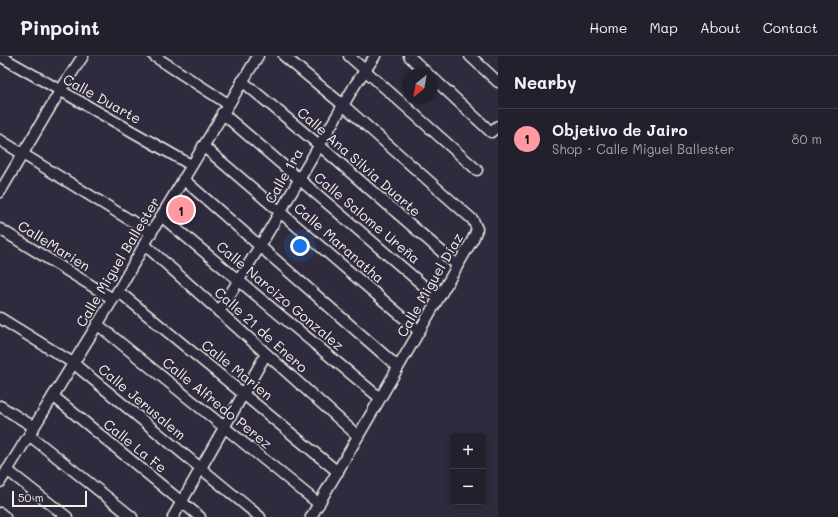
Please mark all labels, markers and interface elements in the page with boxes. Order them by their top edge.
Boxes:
text: Pinpoint [20,15,100,40]
text: Home [589,18,627,37]
text: Map [649,18,678,37]
text: About [700,18,741,37]
text: Contact [763,18,818,37]
north arrow [402,68,438,104]
street label: Calle Duarte [60,69,145,128]
text: Nearby [514,71,576,93]
street label: Calle Ana Silvia Duarte [293,103,425,221]
text: Objetivo de Jairo [552,120,688,140]
text: 1 [524,130,530,147]
text: 80 m [792,130,822,147]
text: Shop · Calle Miguel Ballester [552,140,734,157]
street label: Calle 1ra [260,145,307,207]
street label: Calle Salome Ureña [310,168,424,268]
street label: Calle Miguel Ballester [71,193,164,330]
pin: 1 [168,195,194,225]
street label: Calle Maranatha [290,198,388,287]
street label: CalleMarien [14,216,94,275]
street label: Calle Miguel Díaz [392,229,467,340]
your location [290,236,310,256]
street label: Calle Narcizo Gonzalez [213,237,348,355]
street label: Calle 21 de Enero [211,283,312,377]
street label: Calle Marien [198,335,277,404]
street label: Calle Alfredo Perez [159,353,276,453]
street label: Calle Jerusalem [95,359,190,444]
street label: Calle La Fe [100,414,171,477]
map controls [450,433,486,505]
button: + [450,433,486,469]
button: − [450,469,486,505]
scale bar [12,489,87,508]
text: 50 m [18,490,44,505]

